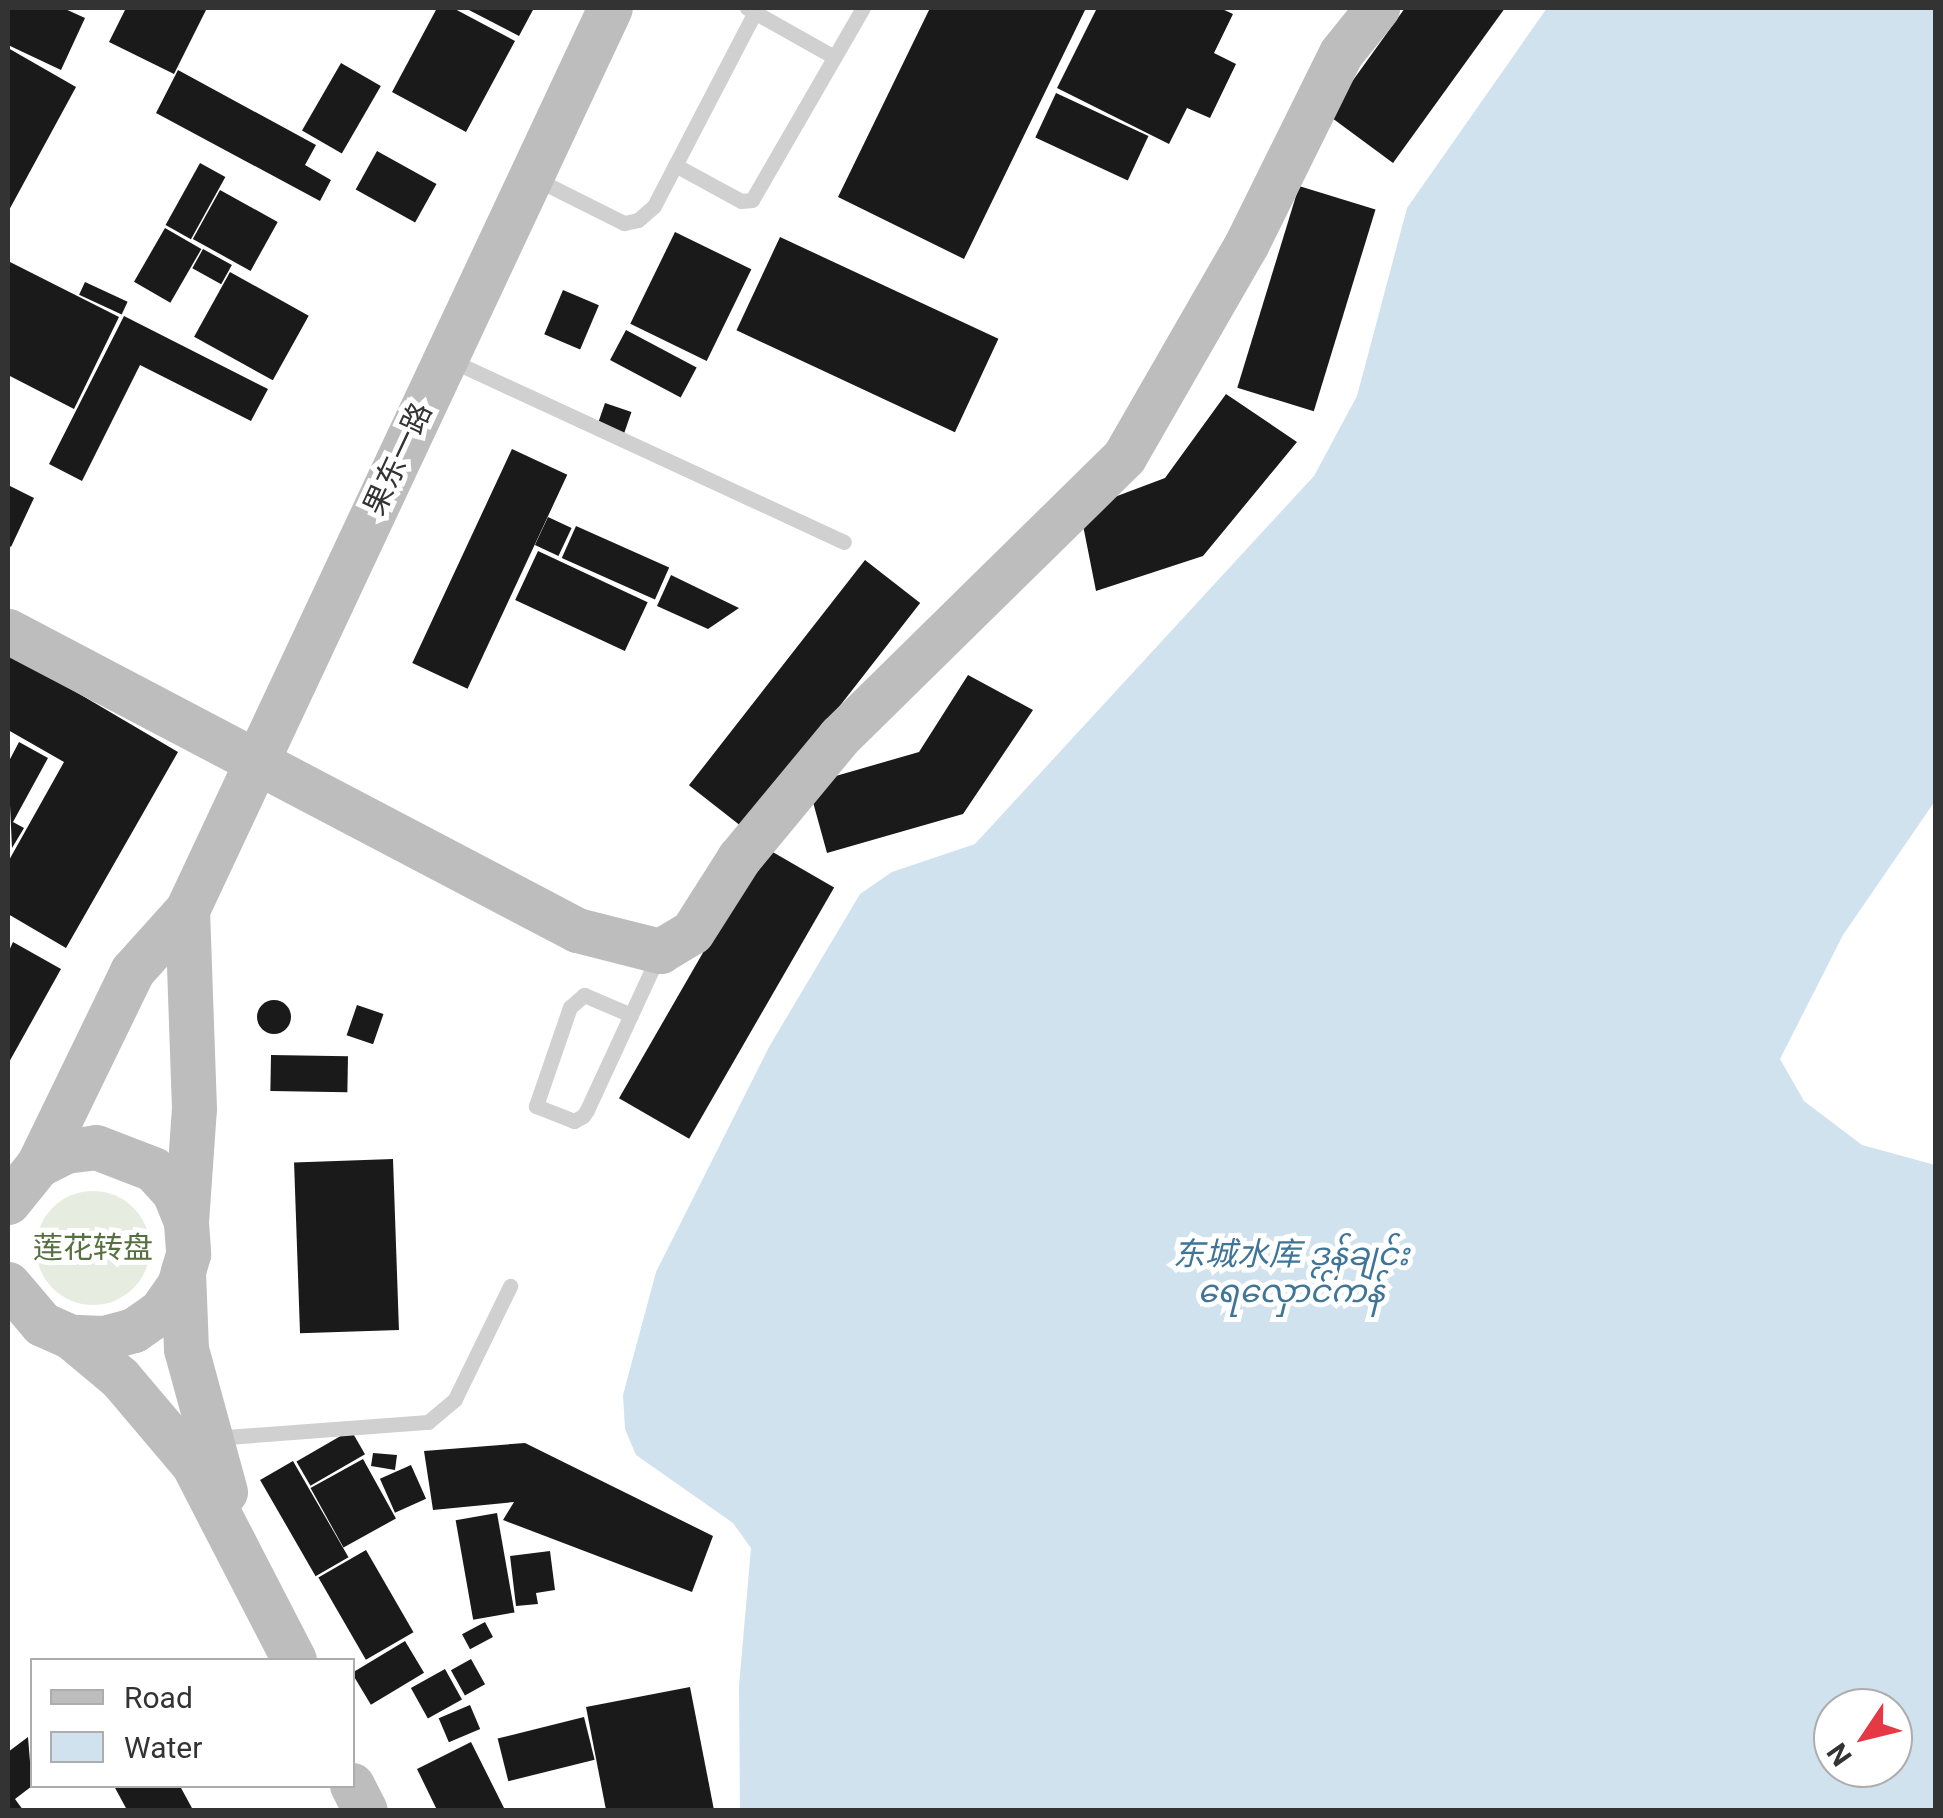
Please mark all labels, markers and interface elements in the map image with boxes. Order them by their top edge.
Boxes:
street label: 果东一路 [356,397,440,521]
park label: 莲花转盘 [33,1230,153,1266]
water label: 东城水库 ဒွန်ချင်း ရေလှောင်ကန် [1173,1236,1409,1311]
legend [30,1658,355,1788]
text: Road [124,1680,193,1715]
north arrow [1813,1688,1913,1788]
text: Water [124,1730,202,1765]
text: N [1820,1737,1859,1772]

